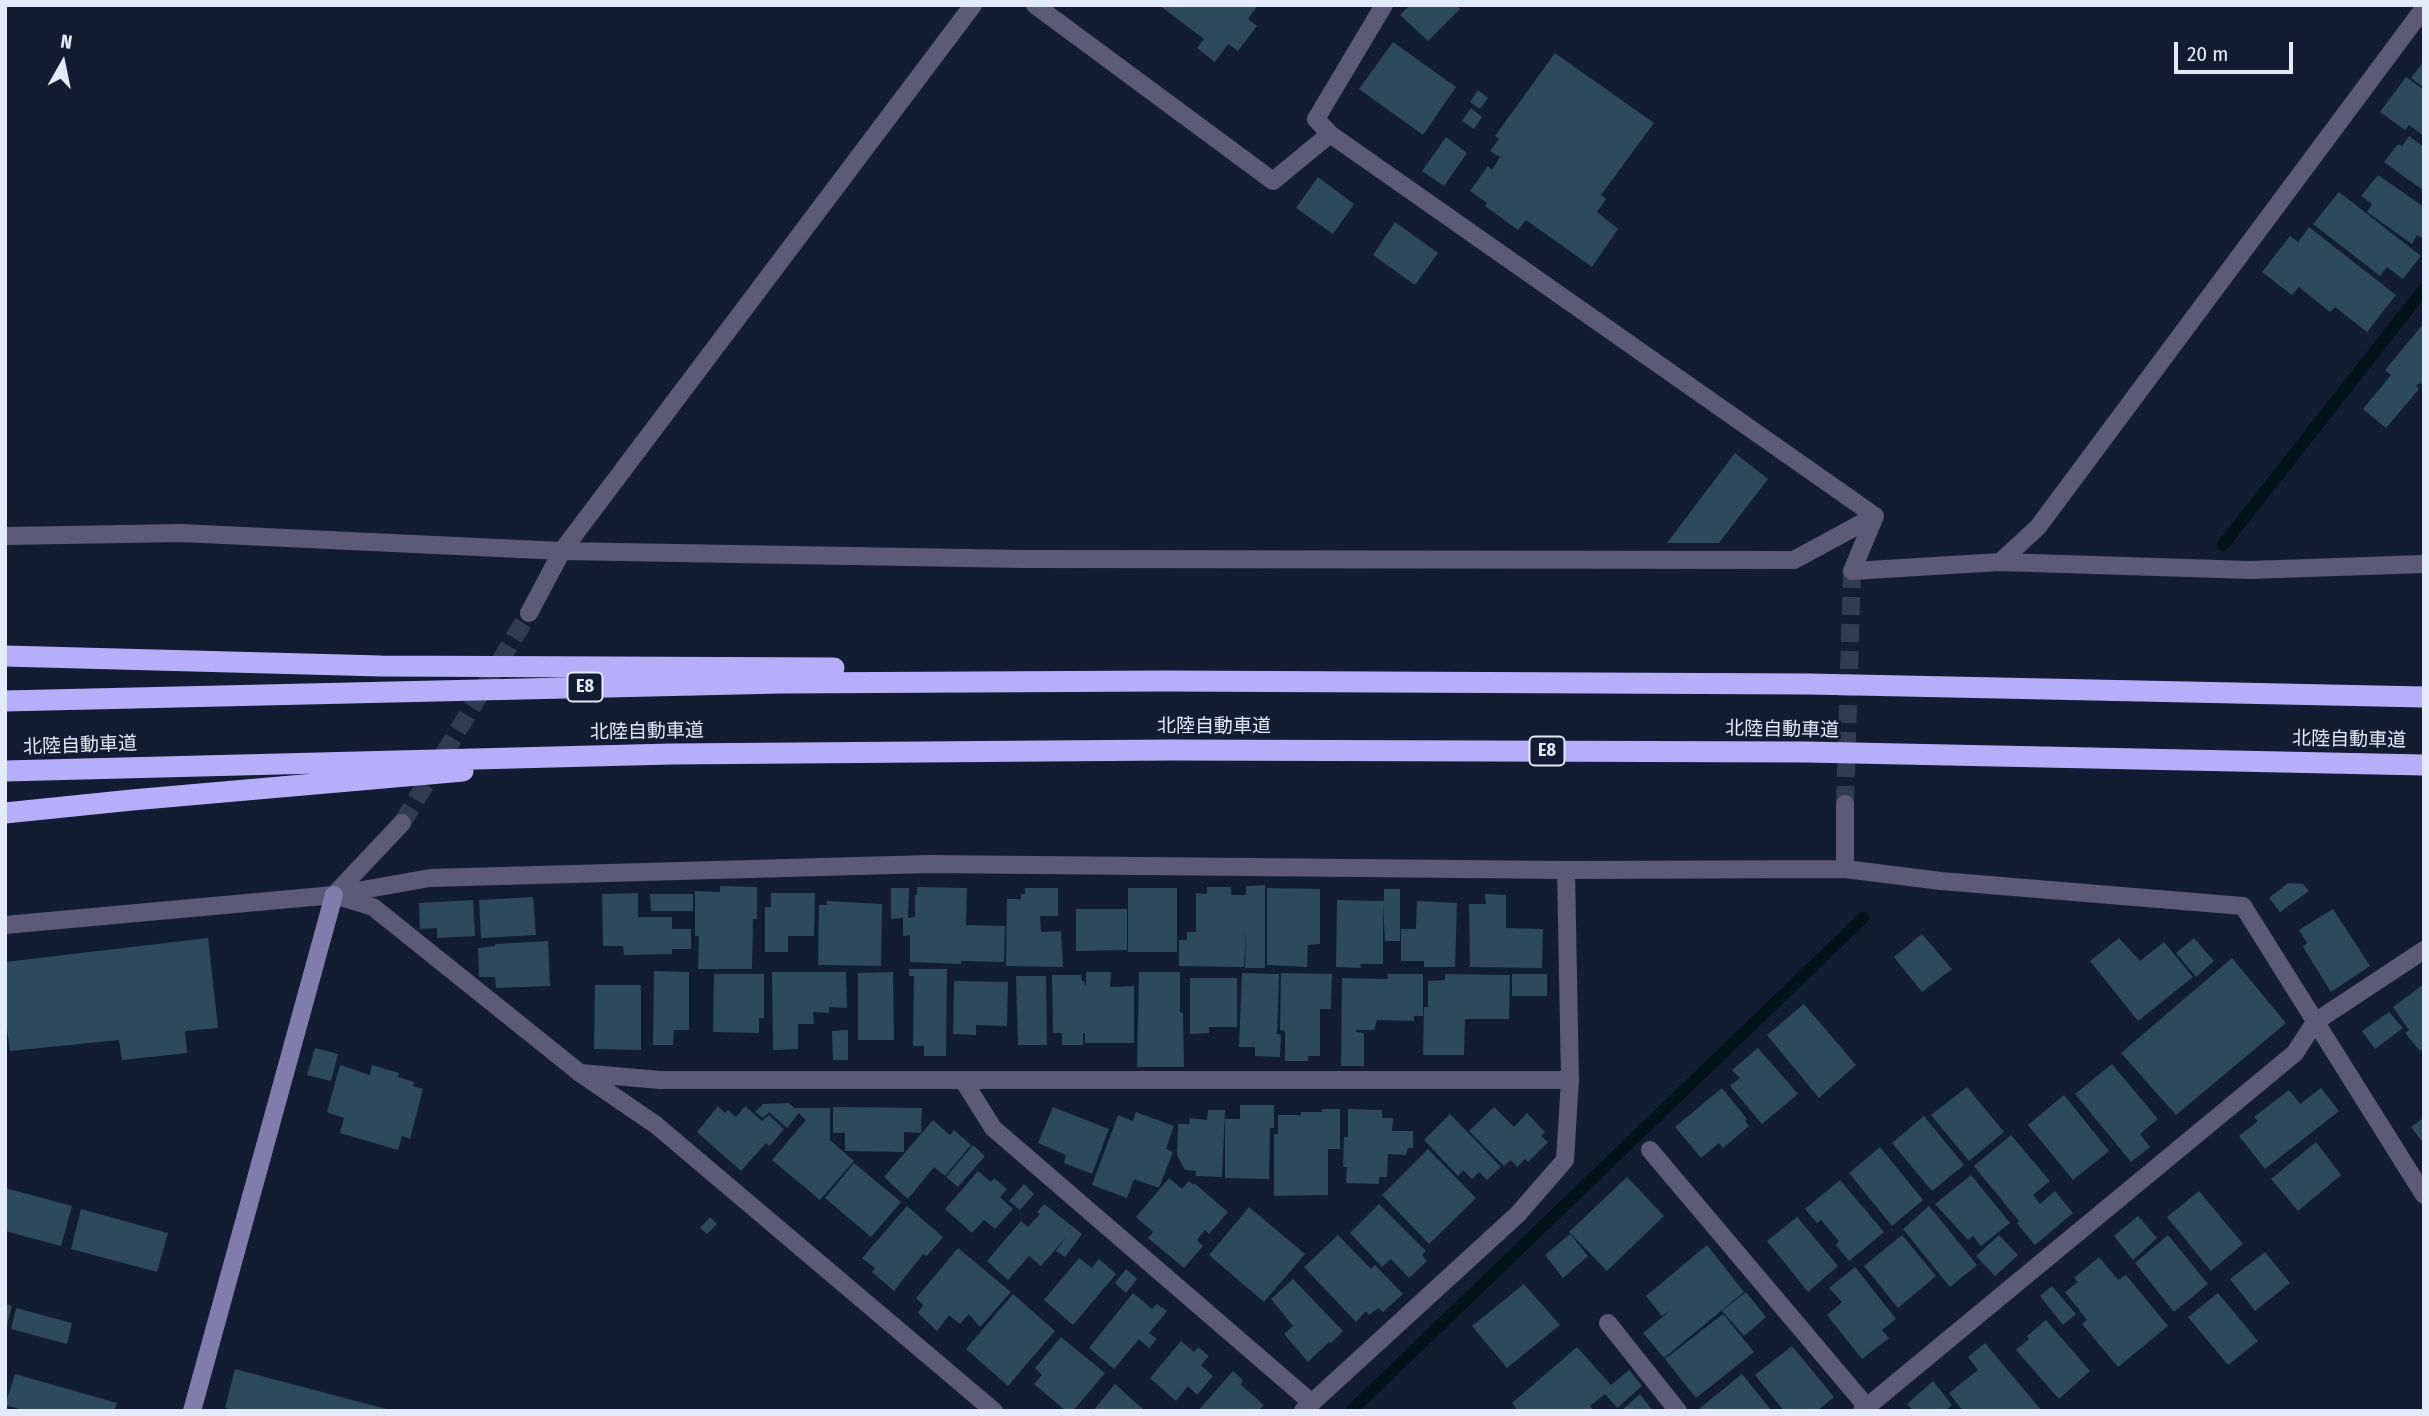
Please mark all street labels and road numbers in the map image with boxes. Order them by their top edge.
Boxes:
road number: E8 [568,672,602,702]
street label: 北陸自動車道 [1157,716,1271,738]
street label: 北陸自動車道 [1725,718,1839,742]
street label: 北陸自動車道 [590,720,704,744]
street label: 北陸自動車道 [2292,728,2406,752]
street label: 北陸自動車道 [23,733,137,759]
road number: E8 [1530,736,1564,766]

